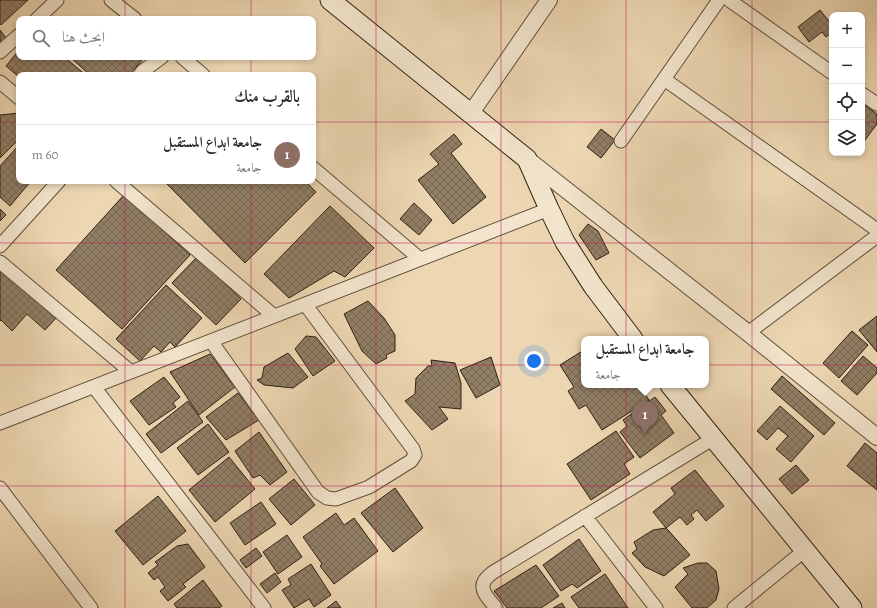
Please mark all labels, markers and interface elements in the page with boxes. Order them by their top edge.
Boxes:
map controls [829,12,865,156]
button: + [829,12,865,48]
search box [16,16,316,60]
icon: search [30,27,52,49]
text: ابحث هنا [62,27,105,47]
button: − [829,48,865,84]
button: locate [829,84,865,120]
text: بالقرب منك [234,85,300,108]
button: layers [829,120,865,156]
text: جامعة ابداع المستقبل [163,132,262,152]
text: 60 m [32,146,58,163]
text: 1 [285,146,289,163]
text: جامعة [236,159,262,176]
popup [581,336,709,388]
text: جامعة ابداع المستقبل [596,339,694,359]
your location [524,351,544,371]
text: جامعة [596,366,621,383]
pin: 1 [632,401,658,434]

